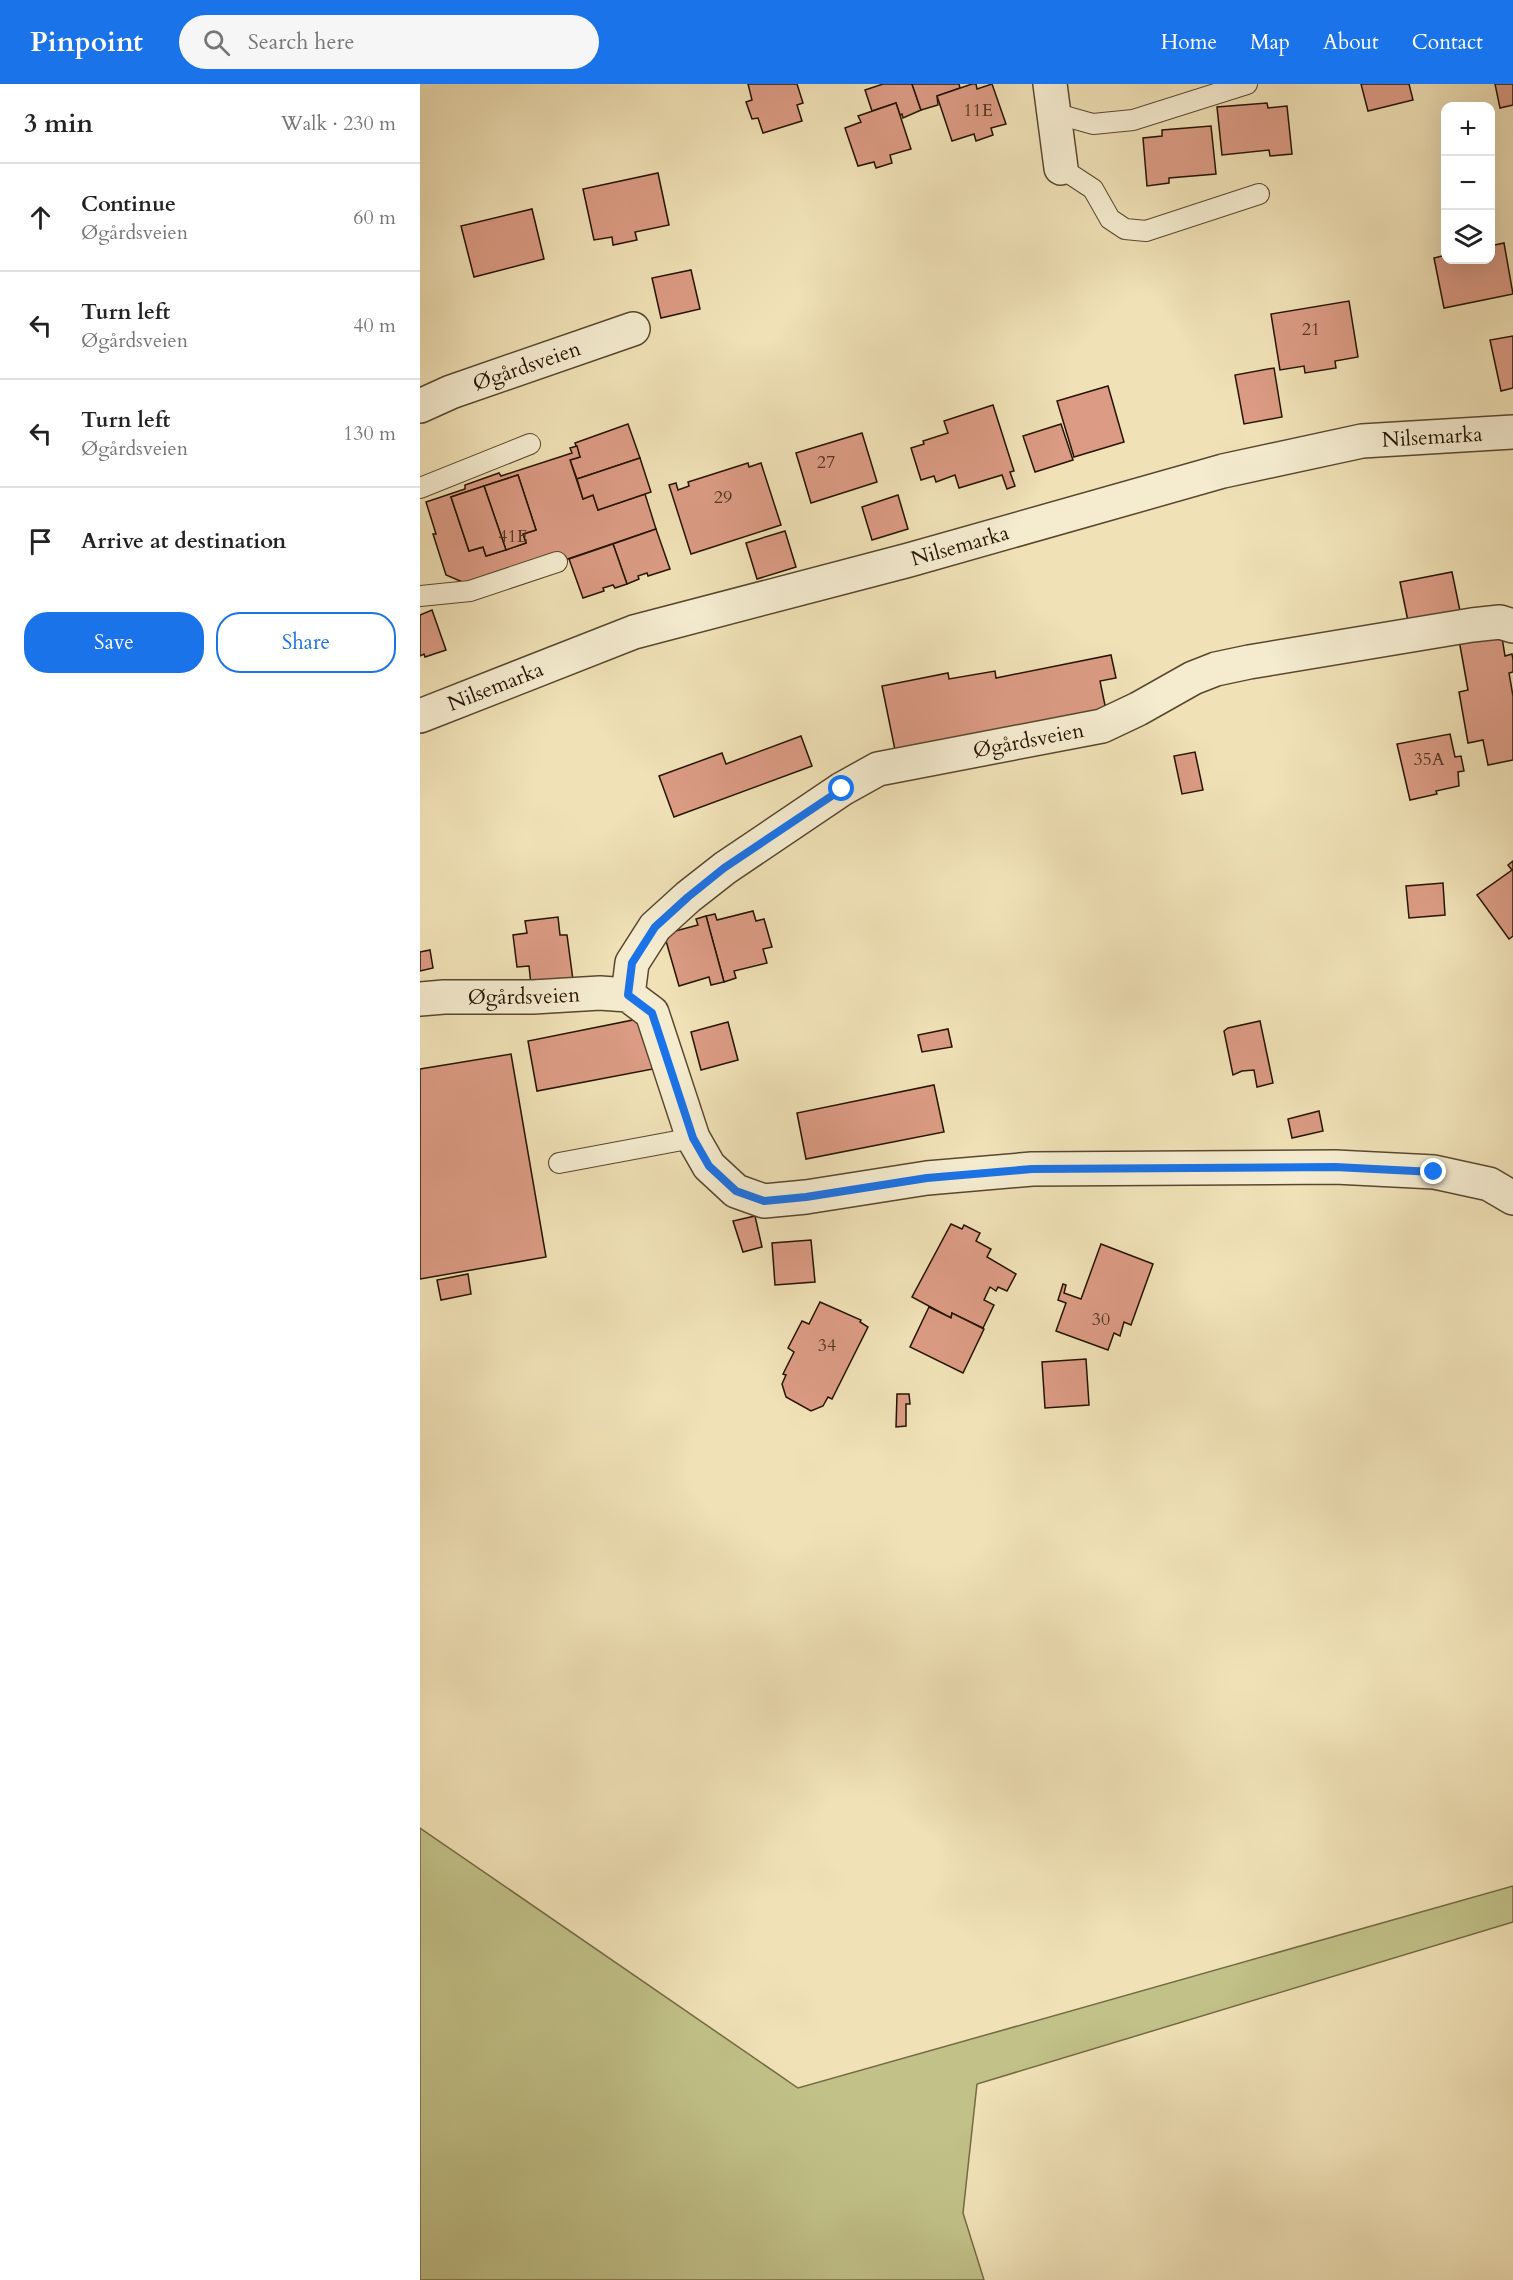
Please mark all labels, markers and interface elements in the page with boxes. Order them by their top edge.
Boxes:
search box [179,15,599,69]
text: Pinpoint [30,23,143,61]
icon: search [200,26,233,59]
text: Search here [248,27,354,57]
text: Home [1161,28,1217,57]
text: Map [1250,28,1290,57]
text: About [1323,28,1379,57]
text: Contact [1412,28,1483,57]
house number: 11E [963,98,993,123]
map controls [1441,102,1495,264]
button: + [1441,102,1495,156]
text: 3 min [24,106,93,141]
text: Walk · 230 m [281,110,396,137]
button: − [1441,156,1495,210]
text: Continue [81,189,176,219]
icon: ahead [24,201,57,234]
text: 60 m [353,204,396,231]
button: layers [1441,210,1495,264]
text: Øgårdsveien [81,219,188,246]
text: Turn left [81,297,170,327]
icon: left [24,309,57,342]
text: 40 m [353,312,396,339]
house number: 21 [1302,317,1320,342]
text: Øgårdsveien [81,327,188,354]
street label: Øgårdsveien [469,334,585,398]
text: Turn left [81,405,170,435]
icon: left [24,417,57,450]
street label: Nilsemarka [1381,419,1483,454]
text: 130 m [343,420,396,447]
text: Øgårdsveien [81,435,188,462]
house number: 27 [817,450,835,475]
house number: 29 [714,485,732,510]
street label: Nilsemarka [907,518,1012,573]
house number: 41E [498,524,528,549]
icon: arrive [24,525,57,558]
text: Arrive at destination [81,526,286,556]
button: Save [24,612,204,673]
button: Share [216,612,396,673]
street label: Nilsemarka [443,655,548,718]
street label: Øgårdsveien [970,715,1086,765]
house number: 35A [1413,747,1445,772]
route start [828,775,854,801]
street label: Øgårdsveien [468,980,581,1012]
route end [1420,1158,1446,1184]
house number: 30 [1092,1307,1110,1332]
house number: 34 [818,1333,836,1358]

